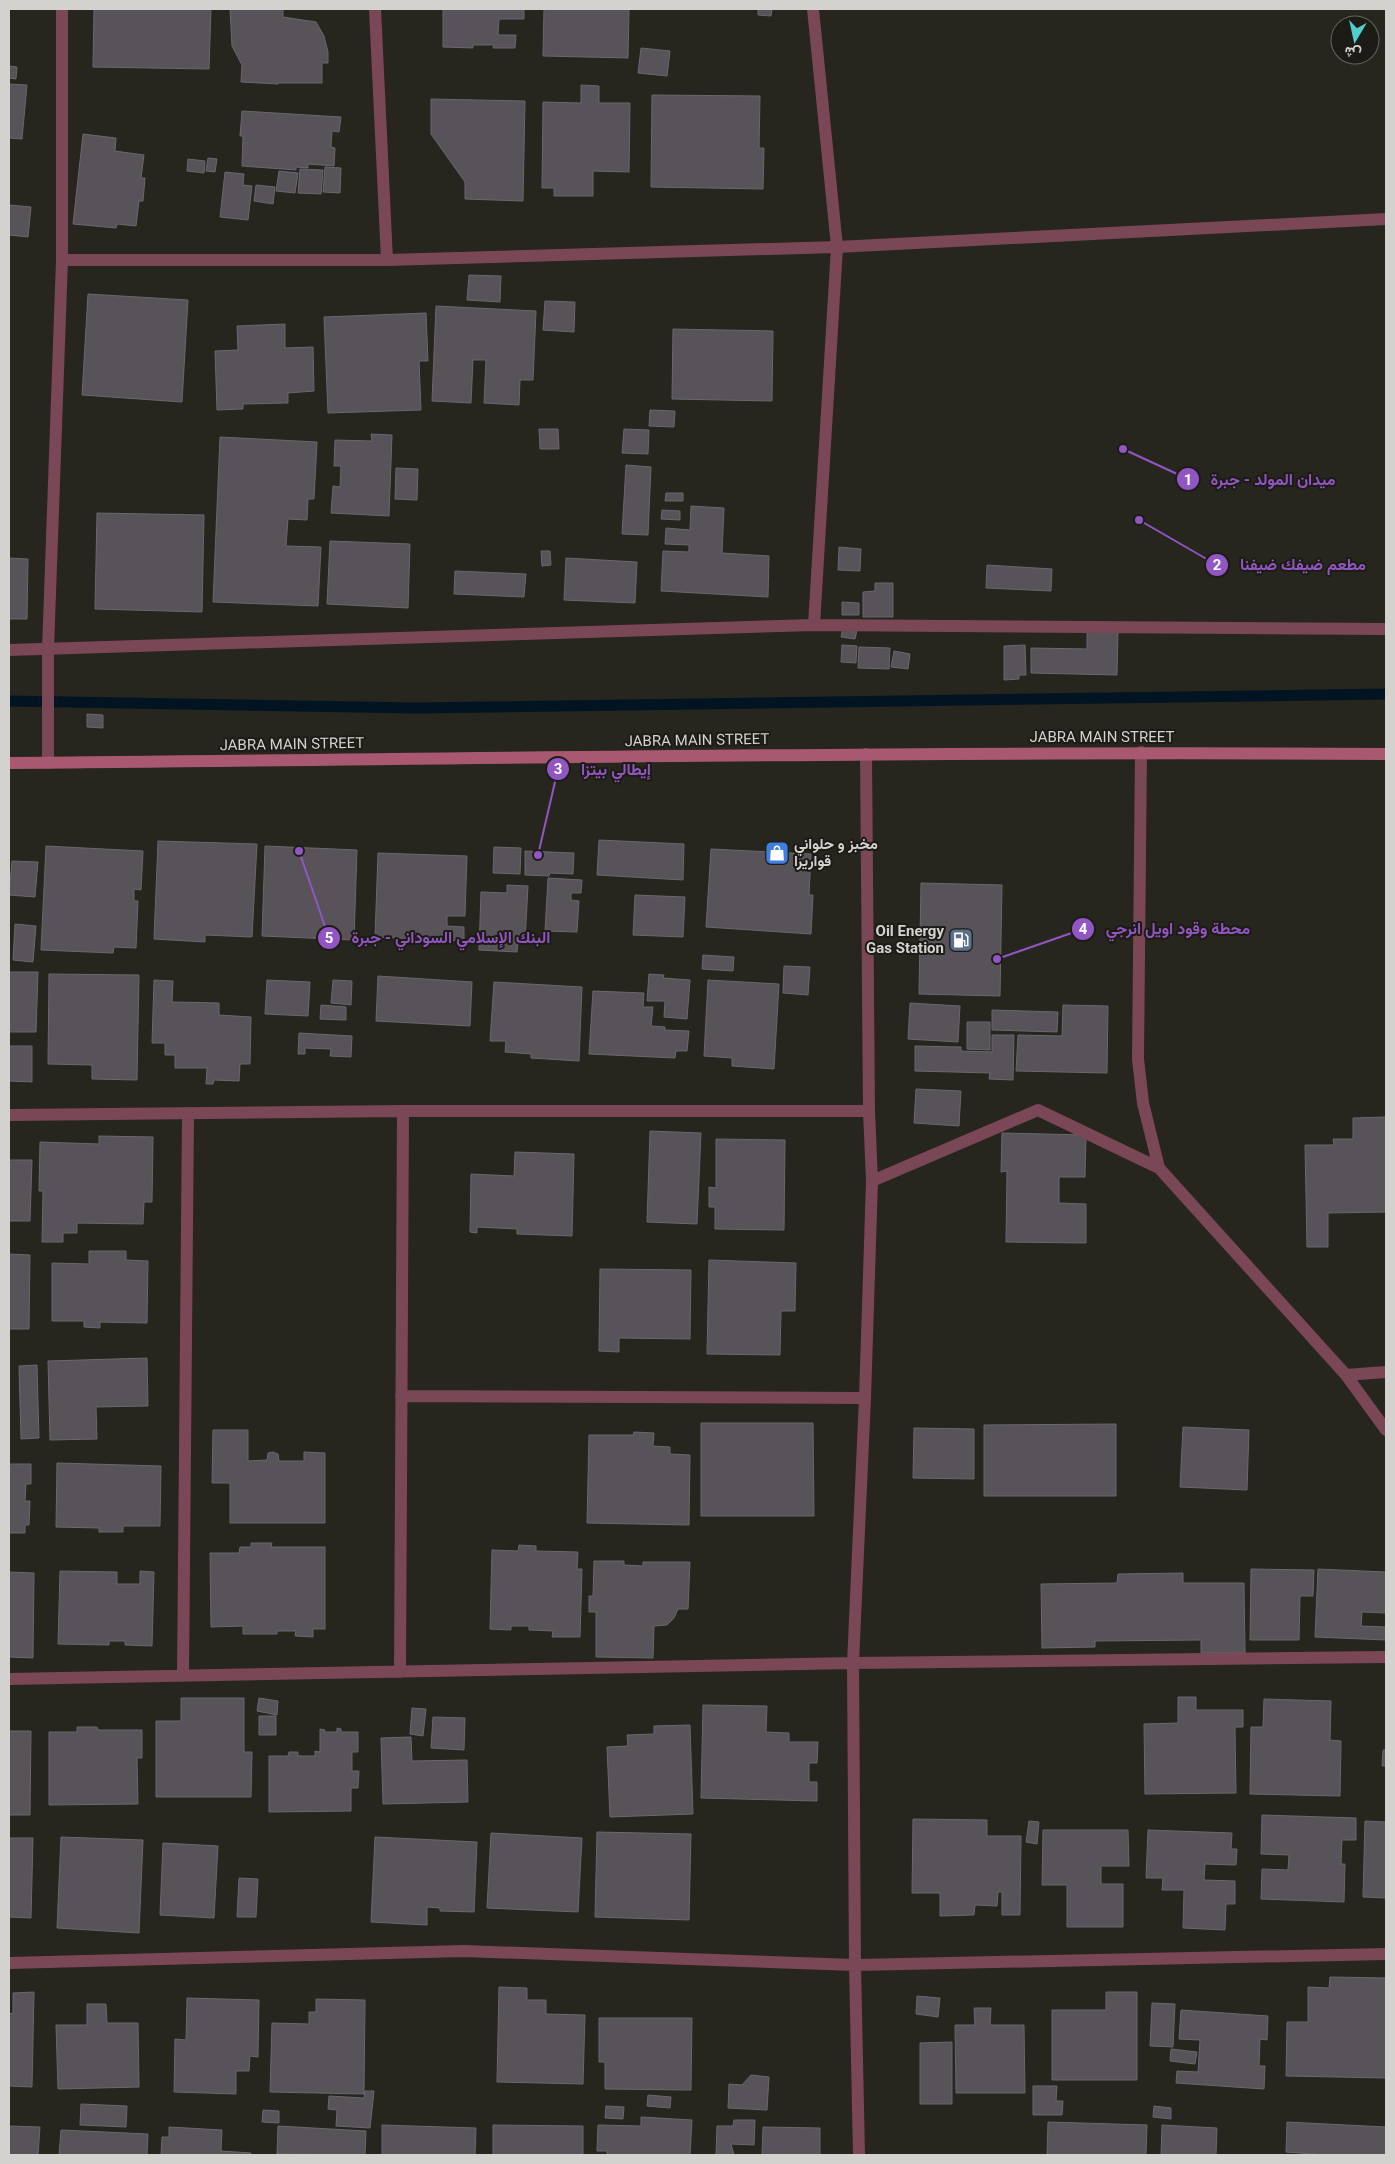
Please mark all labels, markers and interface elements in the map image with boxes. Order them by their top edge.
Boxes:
north arrow [1330,15,1380,65]
text: ش [1343,43,1363,62]
callout: ميدان المولد - جبرة [1176,464,1346,495]
text: ميدان المولد - جبرة [1211,470,1336,490]
text: 1 [1184,471,1192,489]
callout: مطعم ضيفك ضيفنا [1205,549,1376,580]
text: مطعم ضيفك ضيفنا [1240,555,1366,575]
text: 2 [1213,556,1222,574]
street label: JABRA MAIN STREET [1030,728,1174,746]
street label: JABRA MAIN STREET [624,730,770,750]
street label: JABRA MAIN STREET [219,734,365,754]
callout: إيطالي بيتزا [546,753,661,784]
text: 3 [554,760,562,778]
text: إيطالي بيتزا [581,760,651,783]
place label: مخبز و حلواني قواريرا [794,835,878,870]
shop icon: مخبز و حلواني قواريرا [764,840,790,866]
callout: محطة وقود اويل انرجي [1071,913,1260,944]
text: محطة وقود اويل انرجي [1106,919,1251,942]
text: 4 [1079,920,1088,938]
callout: البنك الإسلامي السوداني - جبرة [317,922,561,953]
place label: Oil Energy Gas Station [866,922,944,957]
fuel station icon: Oil Energy Gas Station [948,927,974,953]
text: البنك الإسلامي السوداني - جبرة [352,928,550,951]
text: 5 [325,929,333,947]

